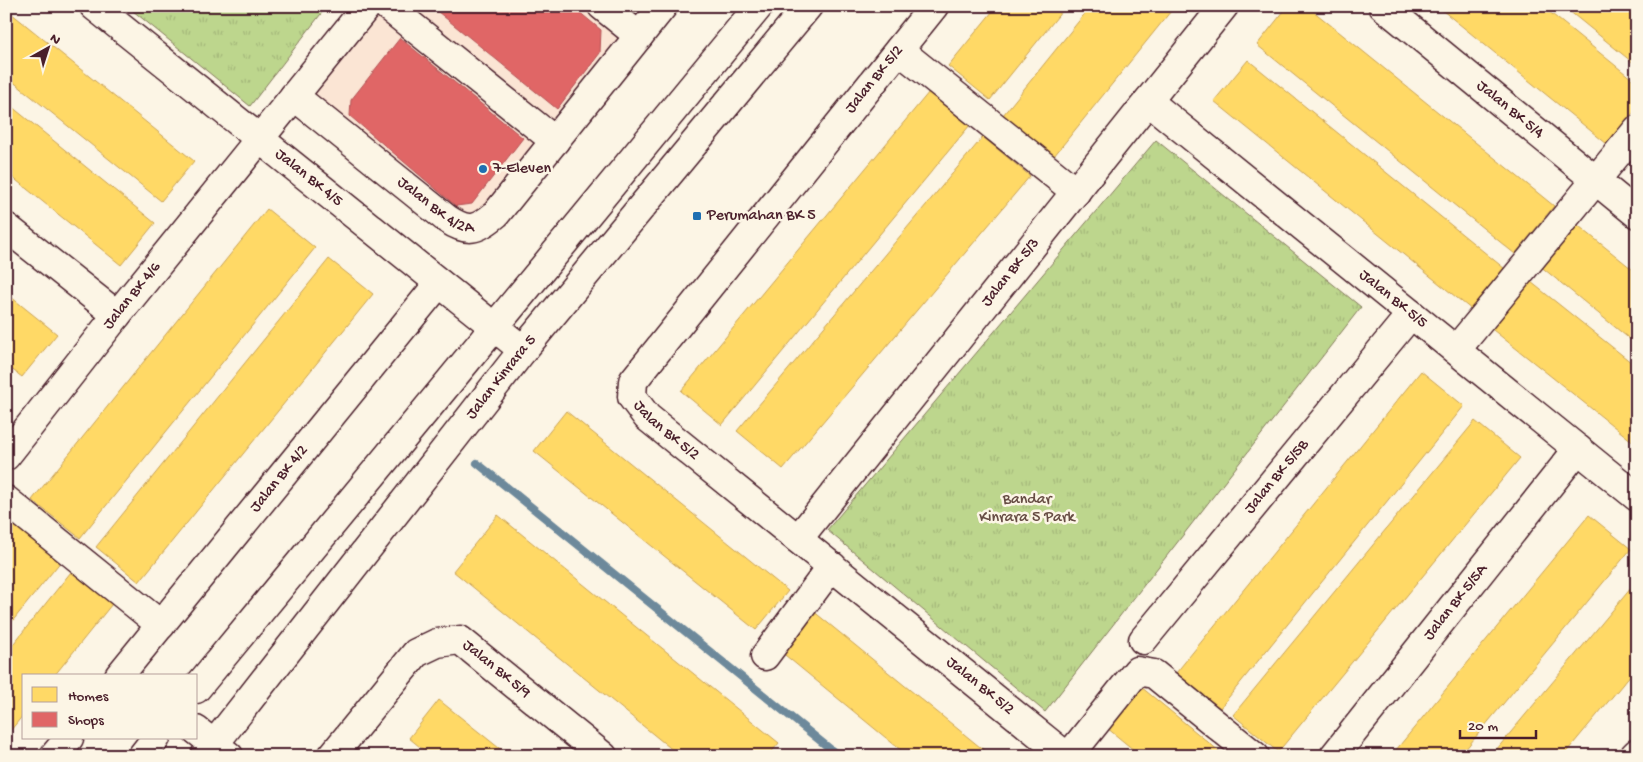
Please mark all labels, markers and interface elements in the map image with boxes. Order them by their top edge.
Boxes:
north arrow [22,22,72,72]
text: N [46,30,64,49]
street label: Jalan BK 5/2 [842,42,908,118]
street label: Jalan BK 5/4 [1472,77,1548,143]
street label: Jalan BK 4/5 [271,145,346,211]
place label: 7-Eleven [492,160,551,179]
marker: 7-Eleven [477,163,489,175]
street label: Jalan BK 4/2A [393,173,476,237]
place label: Perumahan BK 5 [706,207,816,226]
marker: Perumahan BK 5 [691,210,703,222]
street label: Jalan BK 5/3 [978,234,1044,311]
street label: Jalan BK 4/6 [100,258,166,334]
street label: Jalan BK 5/5 [1355,266,1431,333]
street label: Jalan Kinrara 5 [463,331,541,424]
street label: Jalan BK 5/2 [629,397,703,465]
street label: Jalan BK 5/5B [1241,435,1314,518]
street label: Jalan BK 4/2 [246,441,312,517]
park label: Bandar Kinrara 5 Park [979,491,1077,528]
street label: Jalan BK 5/5A [1420,559,1493,645]
street label: Jalan BK 5/9 [458,636,534,703]
street label: Jalan BK 5/2 [942,653,1018,720]
legend [22,674,198,740]
text: Homes [68,688,109,706]
scale bar [1460,707,1537,739]
text: Shops [68,712,104,730]
text: 20 m [1468,718,1498,736]

